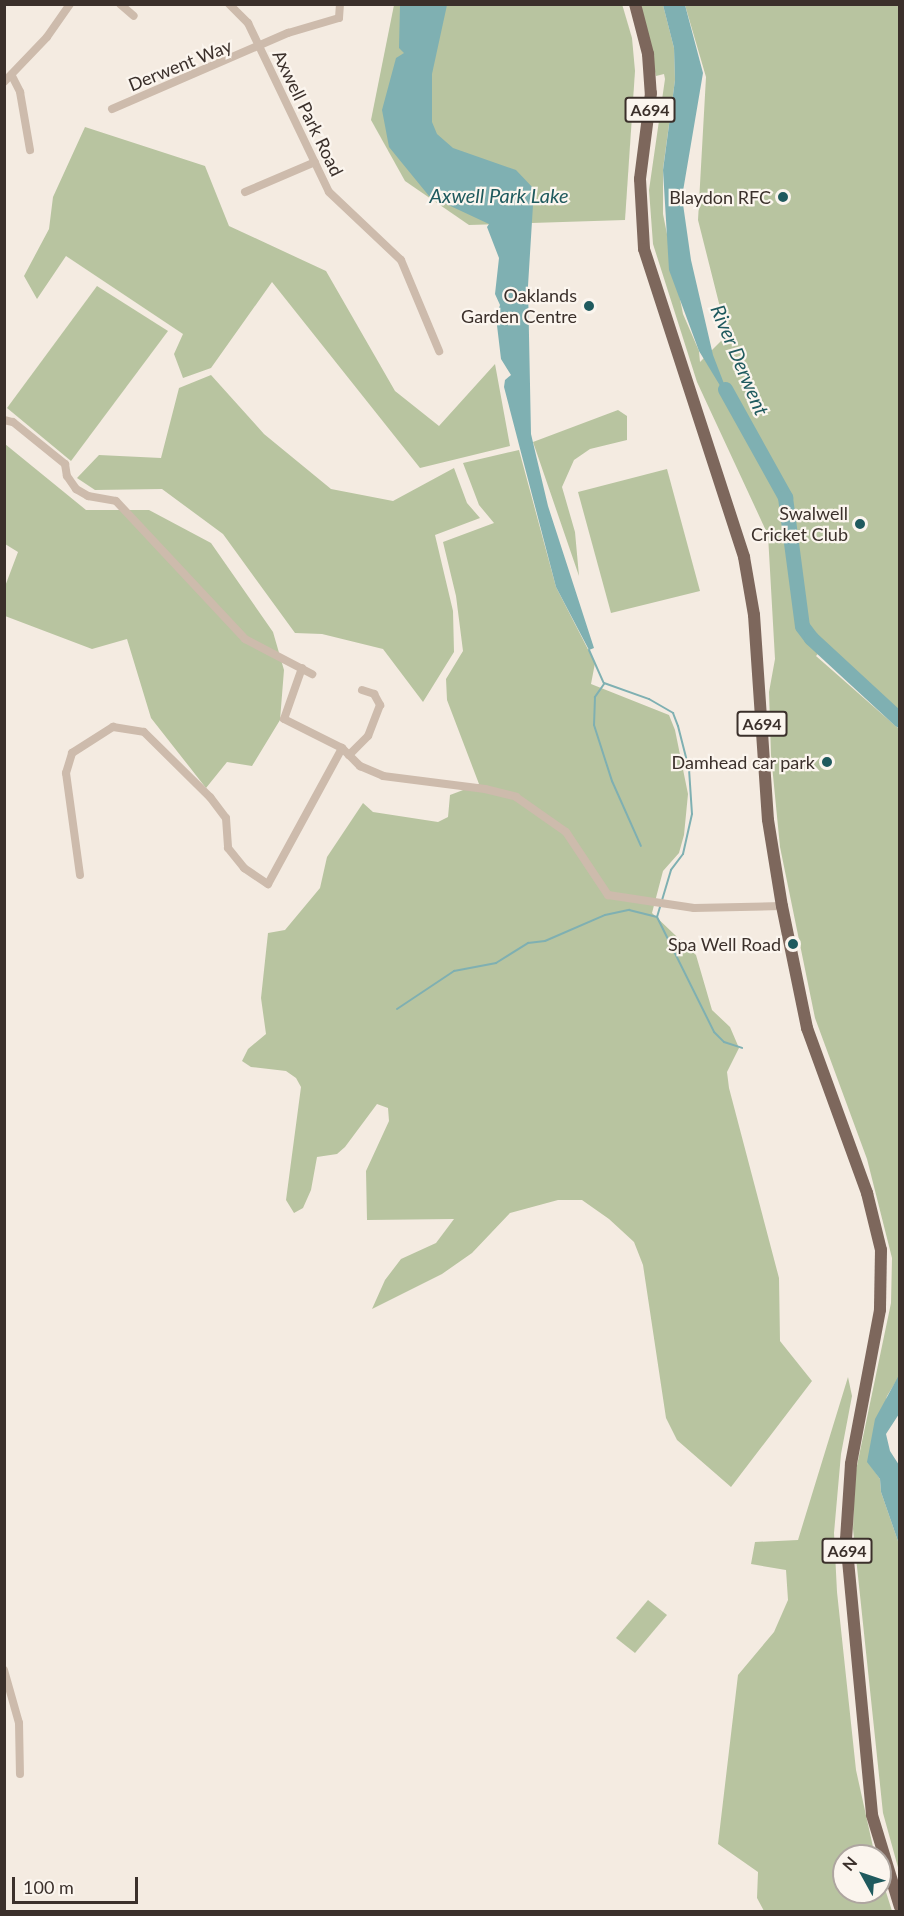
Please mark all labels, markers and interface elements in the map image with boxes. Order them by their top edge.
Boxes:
street label: Derwent Way [125,34,235,96]
street label: Axwell Park Road [268,46,348,180]
road number: A694 [624,97,676,123]
water label: Axwell Park Lake [429,183,569,207]
place label: Blaydon RFC [669,186,771,208]
marker: Blaydon RFC [776,190,790,204]
place label: Oaklands Garden Centre [461,285,577,328]
marker: Oaklands Garden Centre [582,299,596,313]
water label: River Derwent [706,301,774,419]
place label: Swalwell Cricket Club [751,503,848,546]
marker: Swalwell Cricket Club [853,517,867,531]
road number: A694 [736,711,788,737]
place label: Damhead car park [671,751,815,773]
marker: Damhead car park [820,755,834,769]
place label: Spa Well Road [668,933,781,955]
marker: Spa Well Road [786,937,800,951]
road number: A694 [822,1538,872,1564]
north arrow [832,1844,892,1904]
text: N [838,1853,861,1874]
scale bar [15,1865,141,1903]
text: 100 m [23,1876,74,1898]

